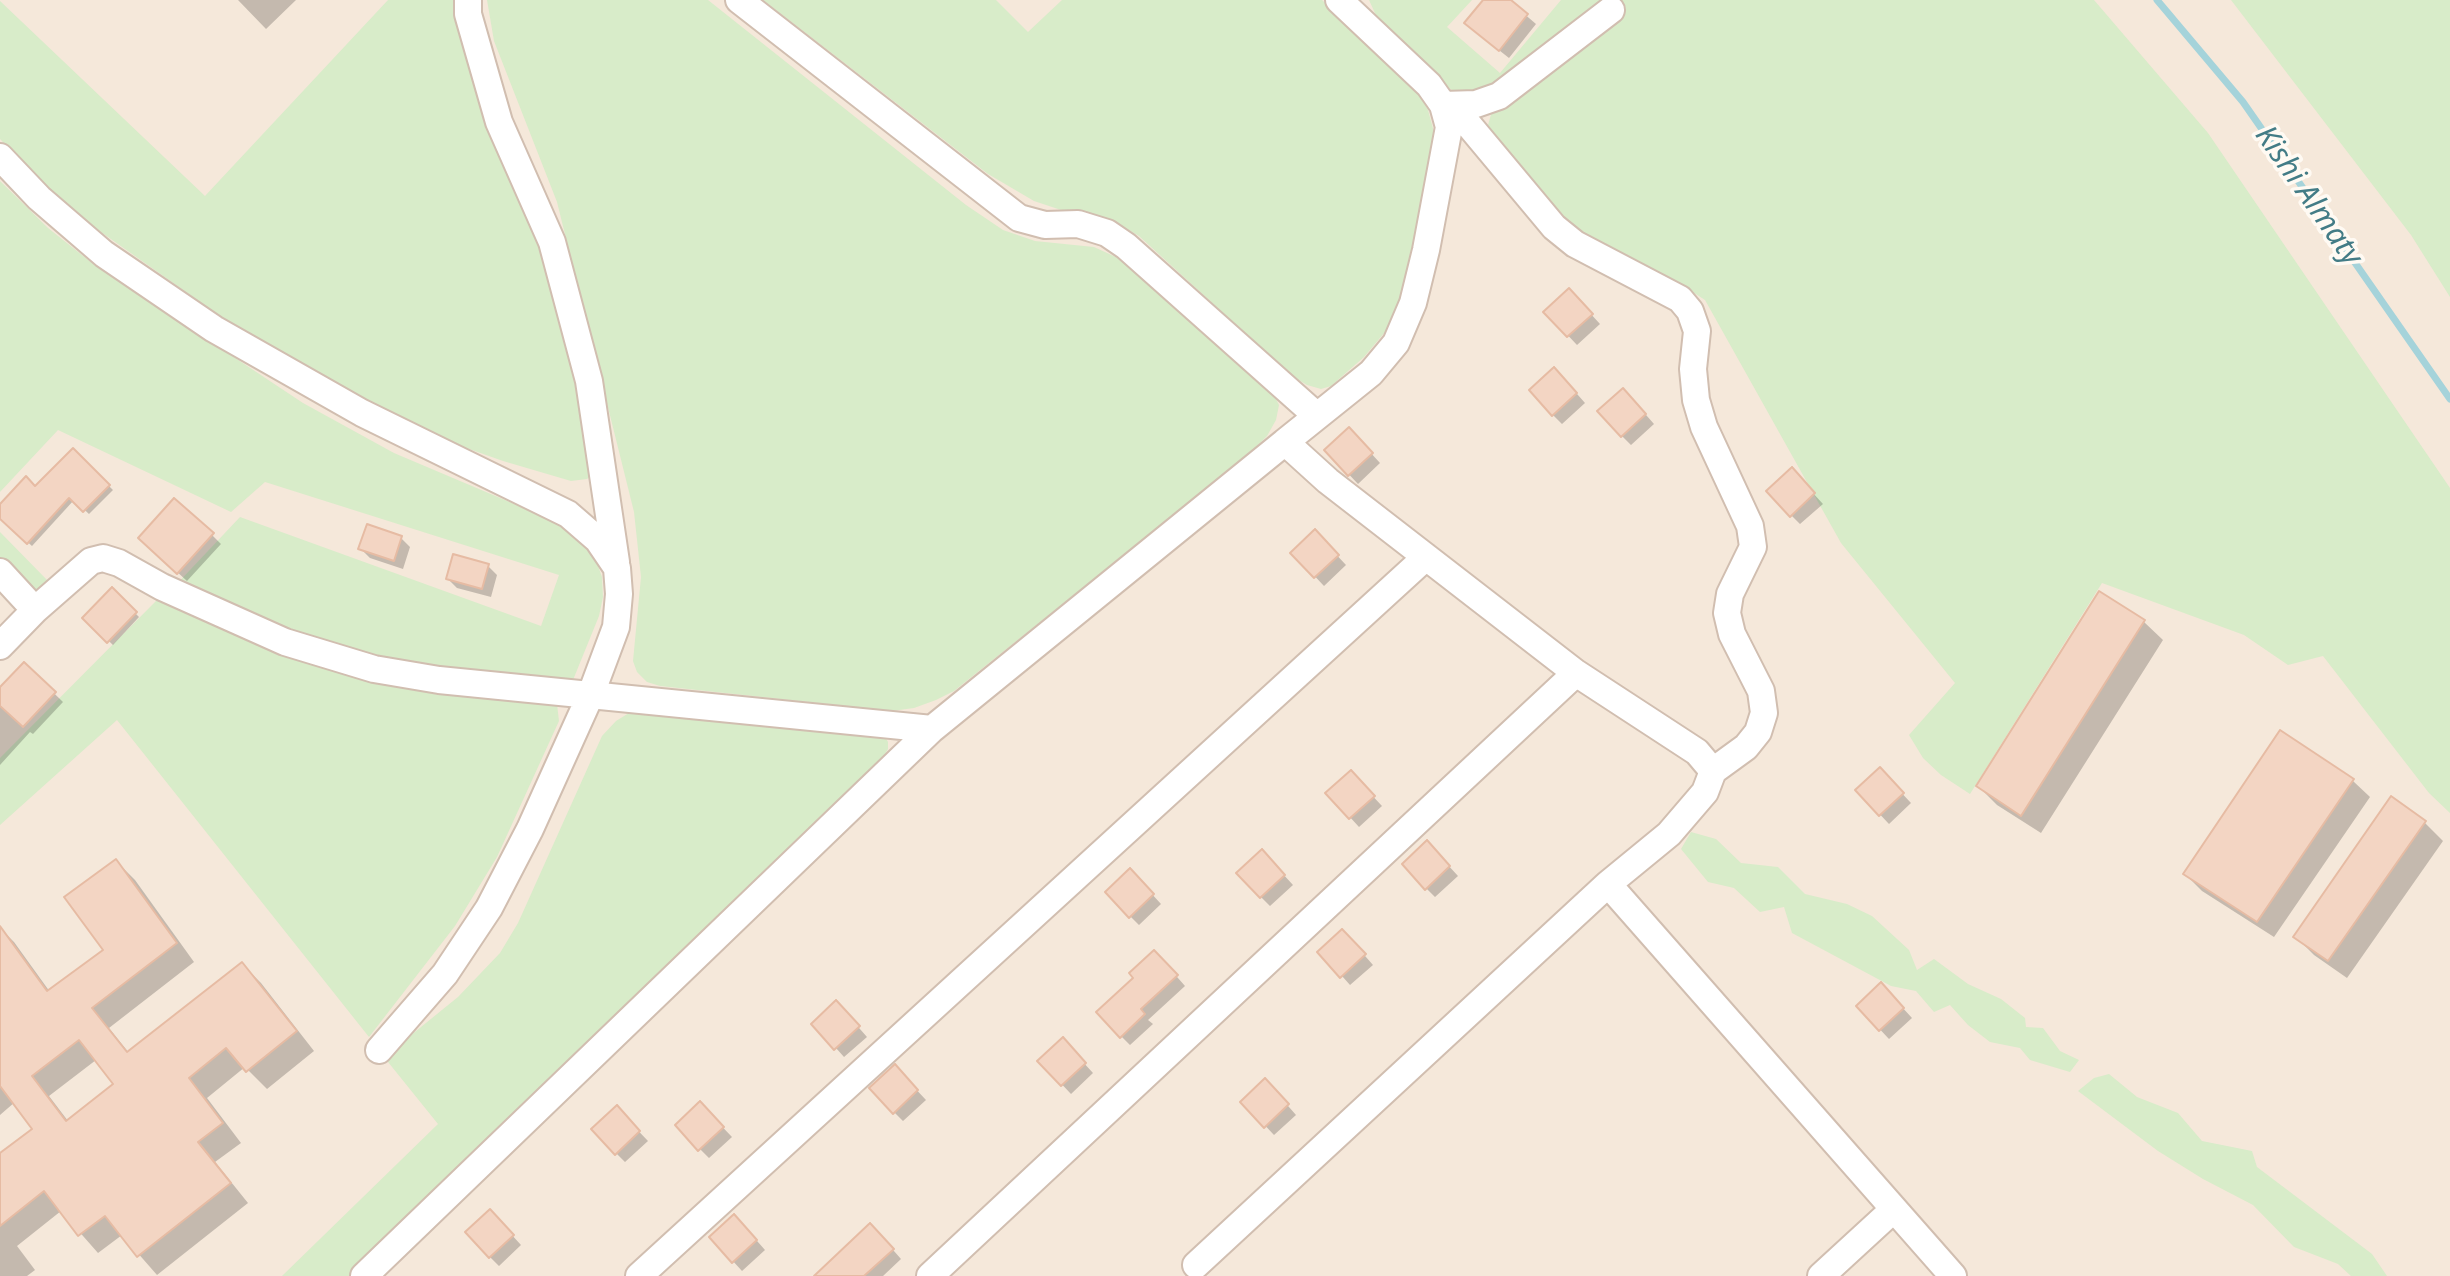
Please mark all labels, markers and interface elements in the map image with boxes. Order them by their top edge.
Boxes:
water label: Kіshі Almaty [2247,119,2369,273]

